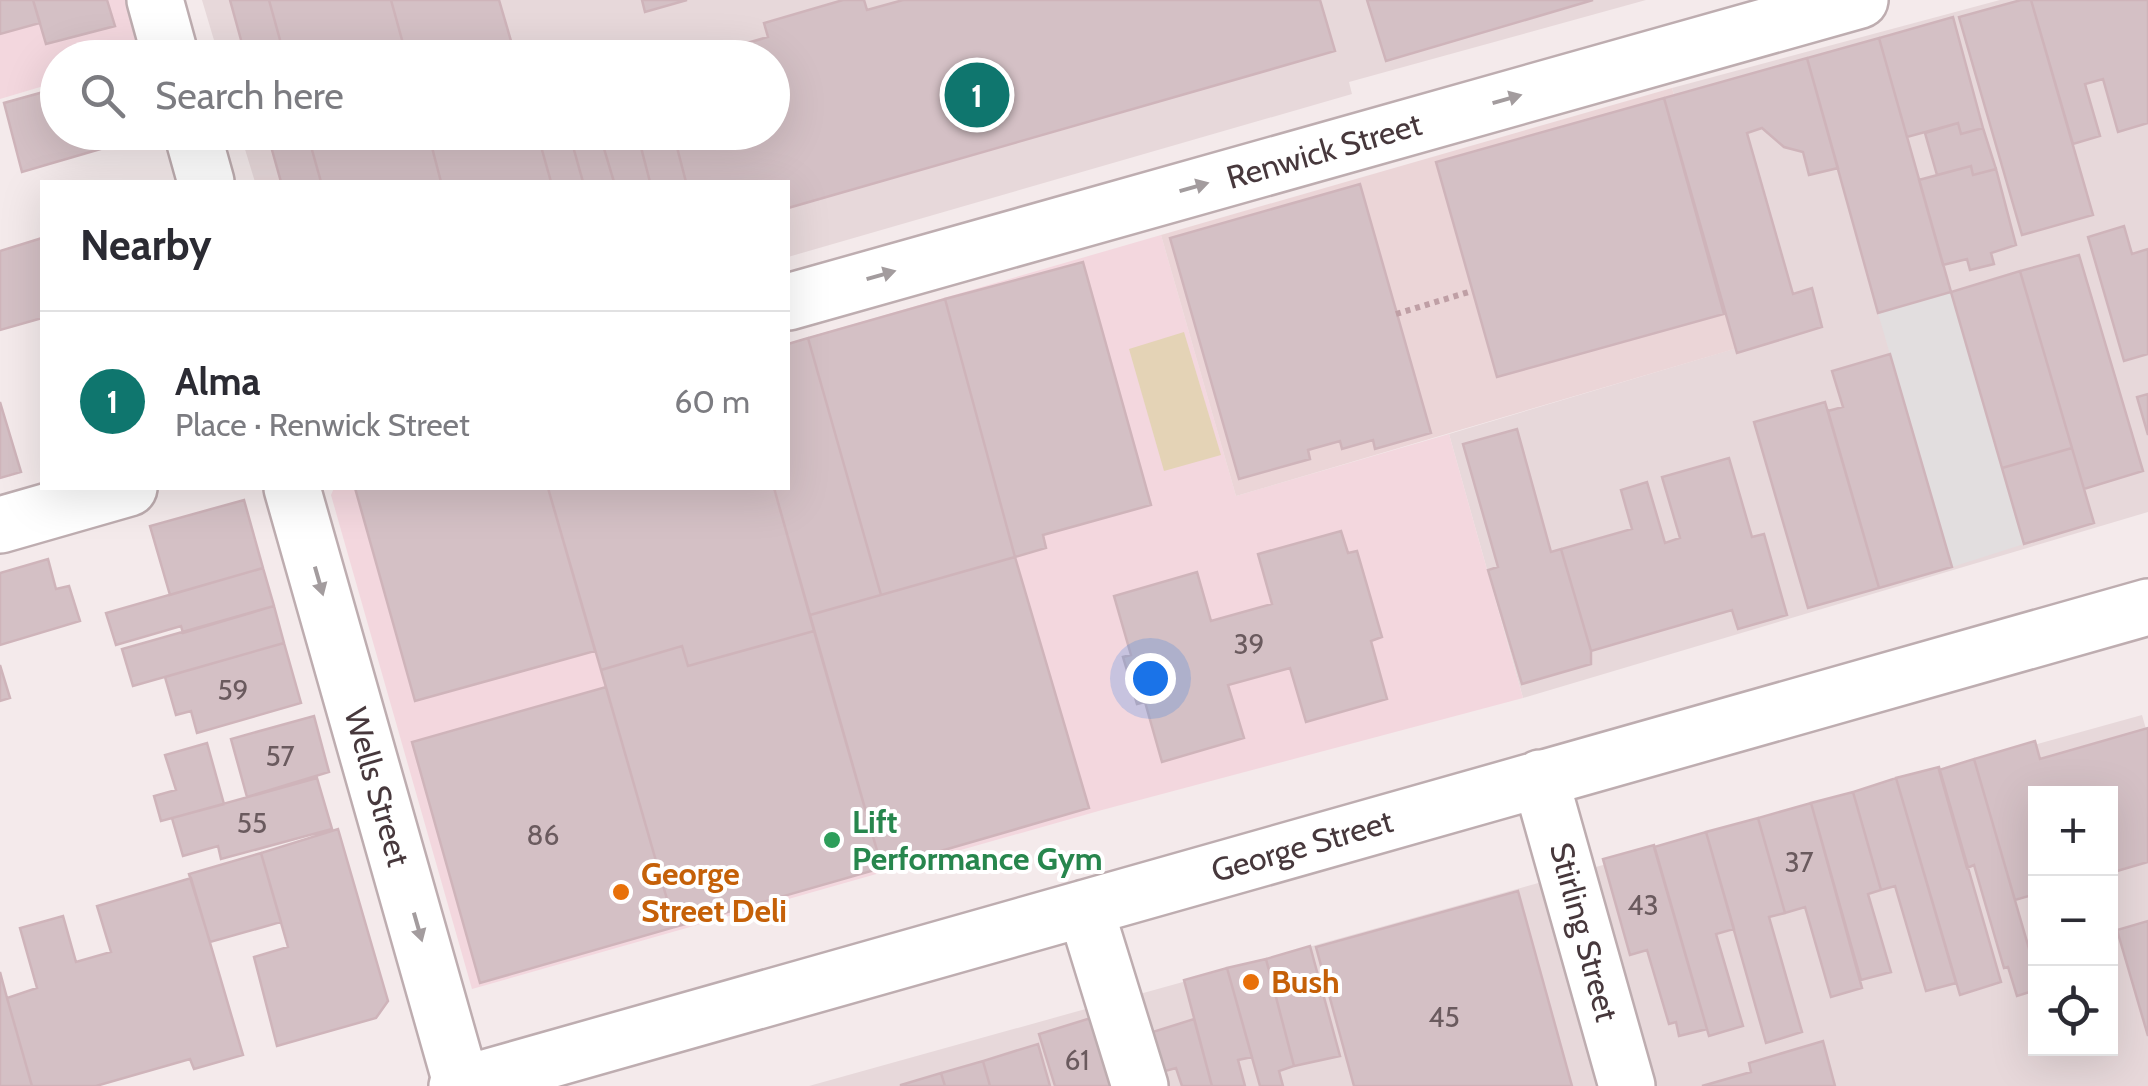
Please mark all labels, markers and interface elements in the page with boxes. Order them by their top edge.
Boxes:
search box [40,40,790,150]
pin: 1 [944,58,1010,132]
icon: search [75,68,130,123]
text: Search here [155,72,344,119]
one-way arrow [1492,91,1523,106]
street label: Renwick Street [1222,104,1426,197]
one-way arrow [1179,179,1210,194]
text: Nearby [80,219,212,271]
one-way arrow [867,267,897,282]
text: Alma [175,358,260,405]
text: 1 [107,382,118,421]
text: 60 m [674,382,750,421]
text: Place · Renwick Street [175,405,470,444]
one-way arrow [312,566,327,597]
house number: 39 [1233,627,1265,661]
your location [1125,653,1176,704]
house number: 59 [217,673,249,707]
street label: Wells Street [336,703,419,871]
house number: 57 [265,739,295,773]
map controls [2028,786,2118,1056]
button: + [2028,786,2118,876]
street label: George Street [1207,801,1397,890]
place label: Lift Performance Gym [852,802,1103,878]
house number: 55 [237,806,267,840]
house number: 86 [527,818,559,852]
marker: Lift Performance Gym [821,829,843,851]
street label: Stirling Street [1542,838,1627,1026]
house number: 37 [1784,845,1814,879]
place label: George Street Deli [641,854,787,930]
button: − [2028,876,2118,966]
marker: George Street Deli [610,881,632,903]
house number: 43 [1627,888,1659,922]
one-way arrow [410,912,426,943]
place label: Bush [1271,962,1340,1001]
button: locate [2028,966,2118,1056]
marker: Bush [1240,971,1262,993]
house number: 45 [1428,1000,1460,1034]
house number: 61 [1065,1043,1089,1077]

